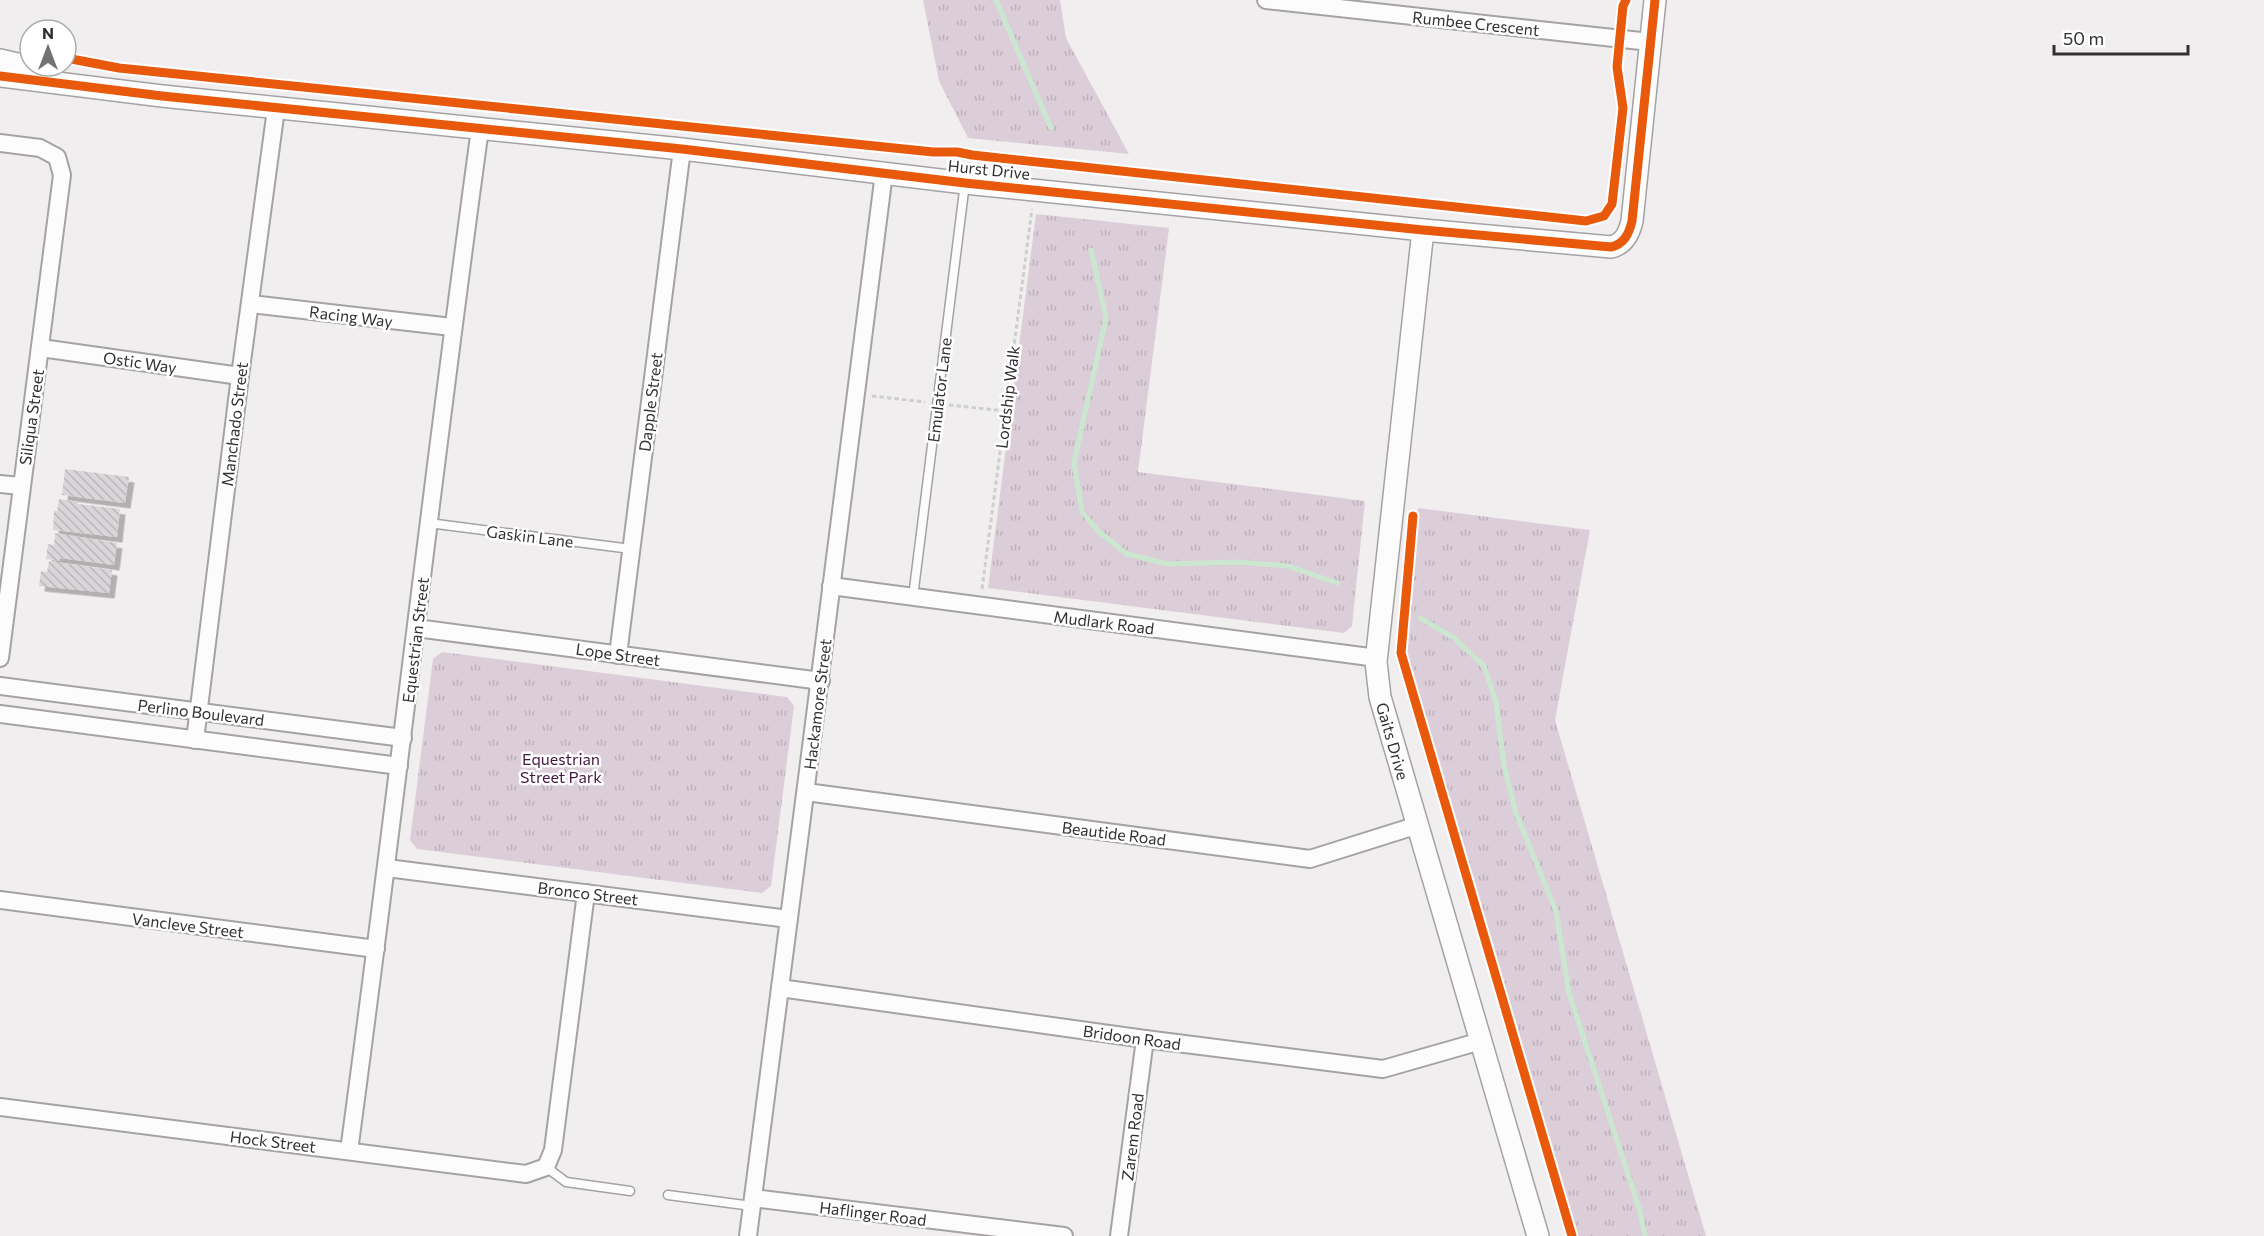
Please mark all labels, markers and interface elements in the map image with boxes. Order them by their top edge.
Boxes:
street label: Rumbee Crescent [1411,7,1541,39]
north arrow [18,18,78,78]
scale bar [2054,18,2188,56]
text: N [42,23,54,42]
text: 50 m [2063,27,2104,49]
street label: Hurst Drive [947,155,1031,183]
street label: Racing Way [308,301,394,331]
street label: Emulator Lane [923,337,955,443]
street label: Lordship Walk [991,344,1023,450]
street label: Ostic Way [102,347,178,377]
street label: Dapple Street [634,351,666,453]
street label: Manchado Street [217,360,251,487]
street label: Siliqua Street [15,367,47,466]
street label: Gaskin Lane [485,521,575,551]
street label: Equestrian Street [398,576,432,704]
street label: Mudlark Road [1053,606,1155,638]
street label: Hackamore Street [800,637,835,771]
street label: Lope Street [575,639,662,669]
street label: Perlino Boulevard [137,695,265,729]
street label: Gaits Drive [1373,700,1413,782]
park label: Equestrian Street Park [520,749,602,786]
street label: Beautide Road [1061,817,1167,849]
street label: Bronco Street [537,877,640,909]
street label: Vancleve Street [131,909,245,941]
street label: Bridoon Road [1082,1021,1182,1053]
street label: Zarem Road [1117,1092,1147,1182]
street label: Hock Street [229,1126,317,1156]
street label: Haflinger Road [818,1197,928,1229]

